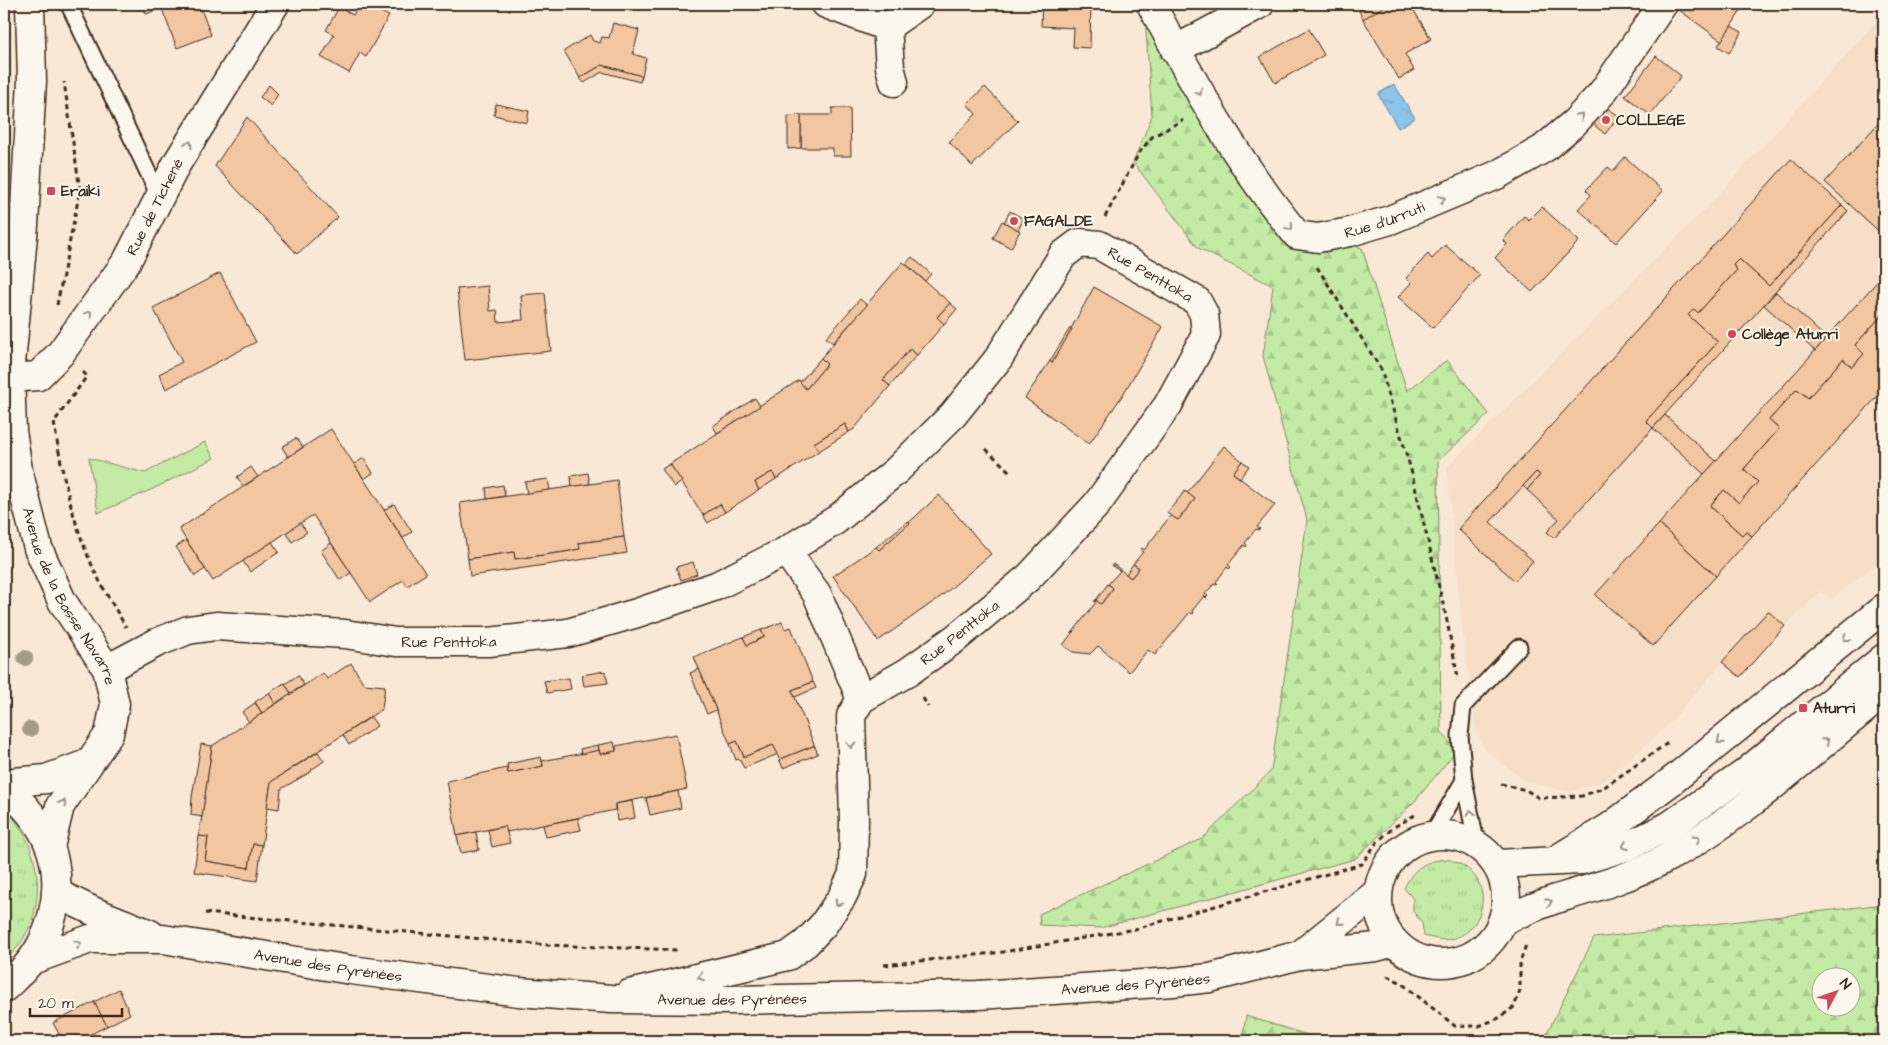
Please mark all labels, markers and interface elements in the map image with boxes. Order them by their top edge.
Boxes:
one-way arrow [1193,87,1203,96]
place label: COLLEGE [1616,110,1686,131]
one-way arrow [1574,113,1583,122]
marker: COLLEGE [1600,114,1612,126]
one-way arrow [182,141,192,150]
street label: Rue de Tichené [121,154,188,259]
place label: Eraiki [61,181,100,202]
marker: Eraiki [45,185,57,197]
one-way arrow [1437,194,1446,205]
street label: Rue d'Urruti [1342,196,1428,244]
place label: FAGALDE [1024,211,1093,232]
marker: FAGALDE [1008,215,1020,227]
one-way arrow [1284,221,1293,230]
street label: Rue Penttoka [1104,242,1197,307]
one-way arrow [83,310,92,320]
place label: Collège Aturri [1742,324,1839,347]
marker: Collège Aturri [1726,328,1738,340]
street label: Avenue de la Basse Navarre [18,505,121,687]
street label: Rue Penttoka [916,595,1004,671]
street label: Rue Penttoka [401,631,498,653]
one-way arrow [1843,632,1852,640]
place label: Aturri [1813,698,1856,719]
marker: Aturri [1797,702,1809,714]
one-way arrow [1717,735,1726,744]
one-way arrow [1821,737,1830,746]
one-way arrow [846,741,856,749]
one-way arrow [57,799,67,808]
one-way arrow [1466,809,1477,818]
one-way arrow [1692,836,1701,846]
one-way arrow [1621,840,1630,850]
one-way arrow [835,898,844,907]
one-way arrow [1544,898,1552,908]
one-way arrow [1337,917,1346,925]
one-way arrow [73,940,82,950]
street label: Avenue des Pyrénées [253,944,404,987]
street label: Avenue des Pyrénées [1060,967,1212,1000]
north arrow [1810,968,1860,1018]
one-way arrow [697,971,706,982]
text: N [1835,974,1856,994]
scale bar [30,985,122,1017]
street label: Avenue des Pyrénées [657,988,808,1011]
text: 20 m [38,993,74,1014]

